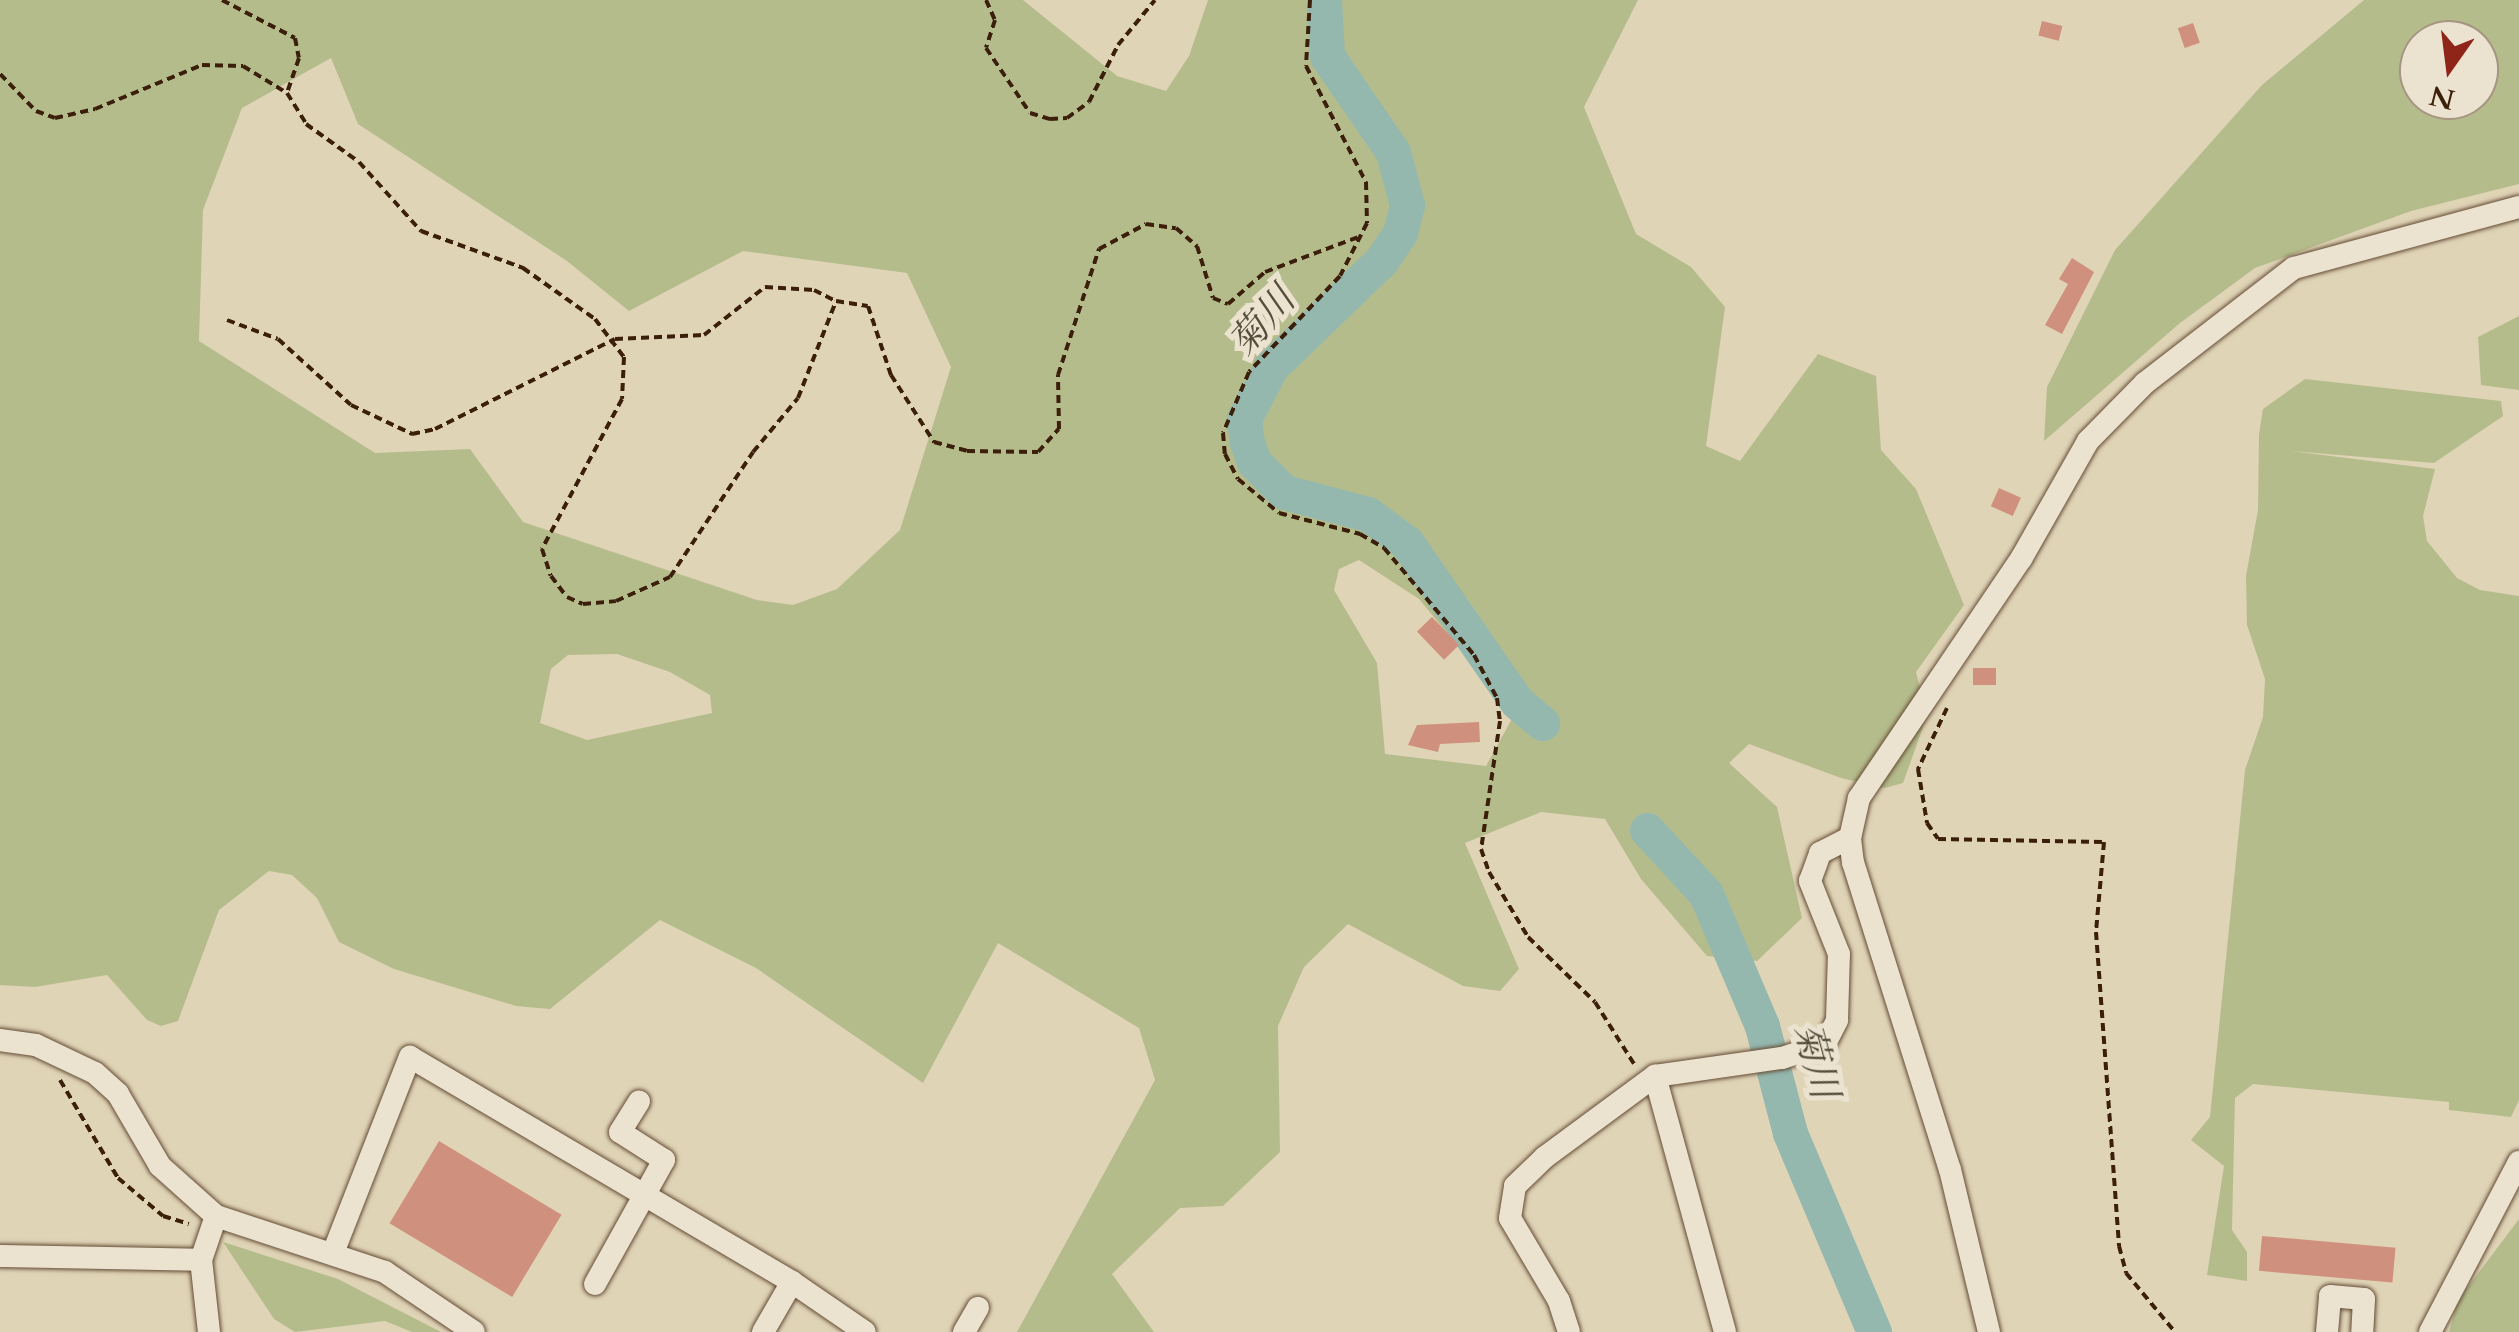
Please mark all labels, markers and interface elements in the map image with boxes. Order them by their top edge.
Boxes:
north arrow [2399,20,2499,120]
text: N [2426,76,2459,119]
water label: 菊川 [1221,278,1305,366]
water label: 菊川 [1783,1018,1847,1104]

